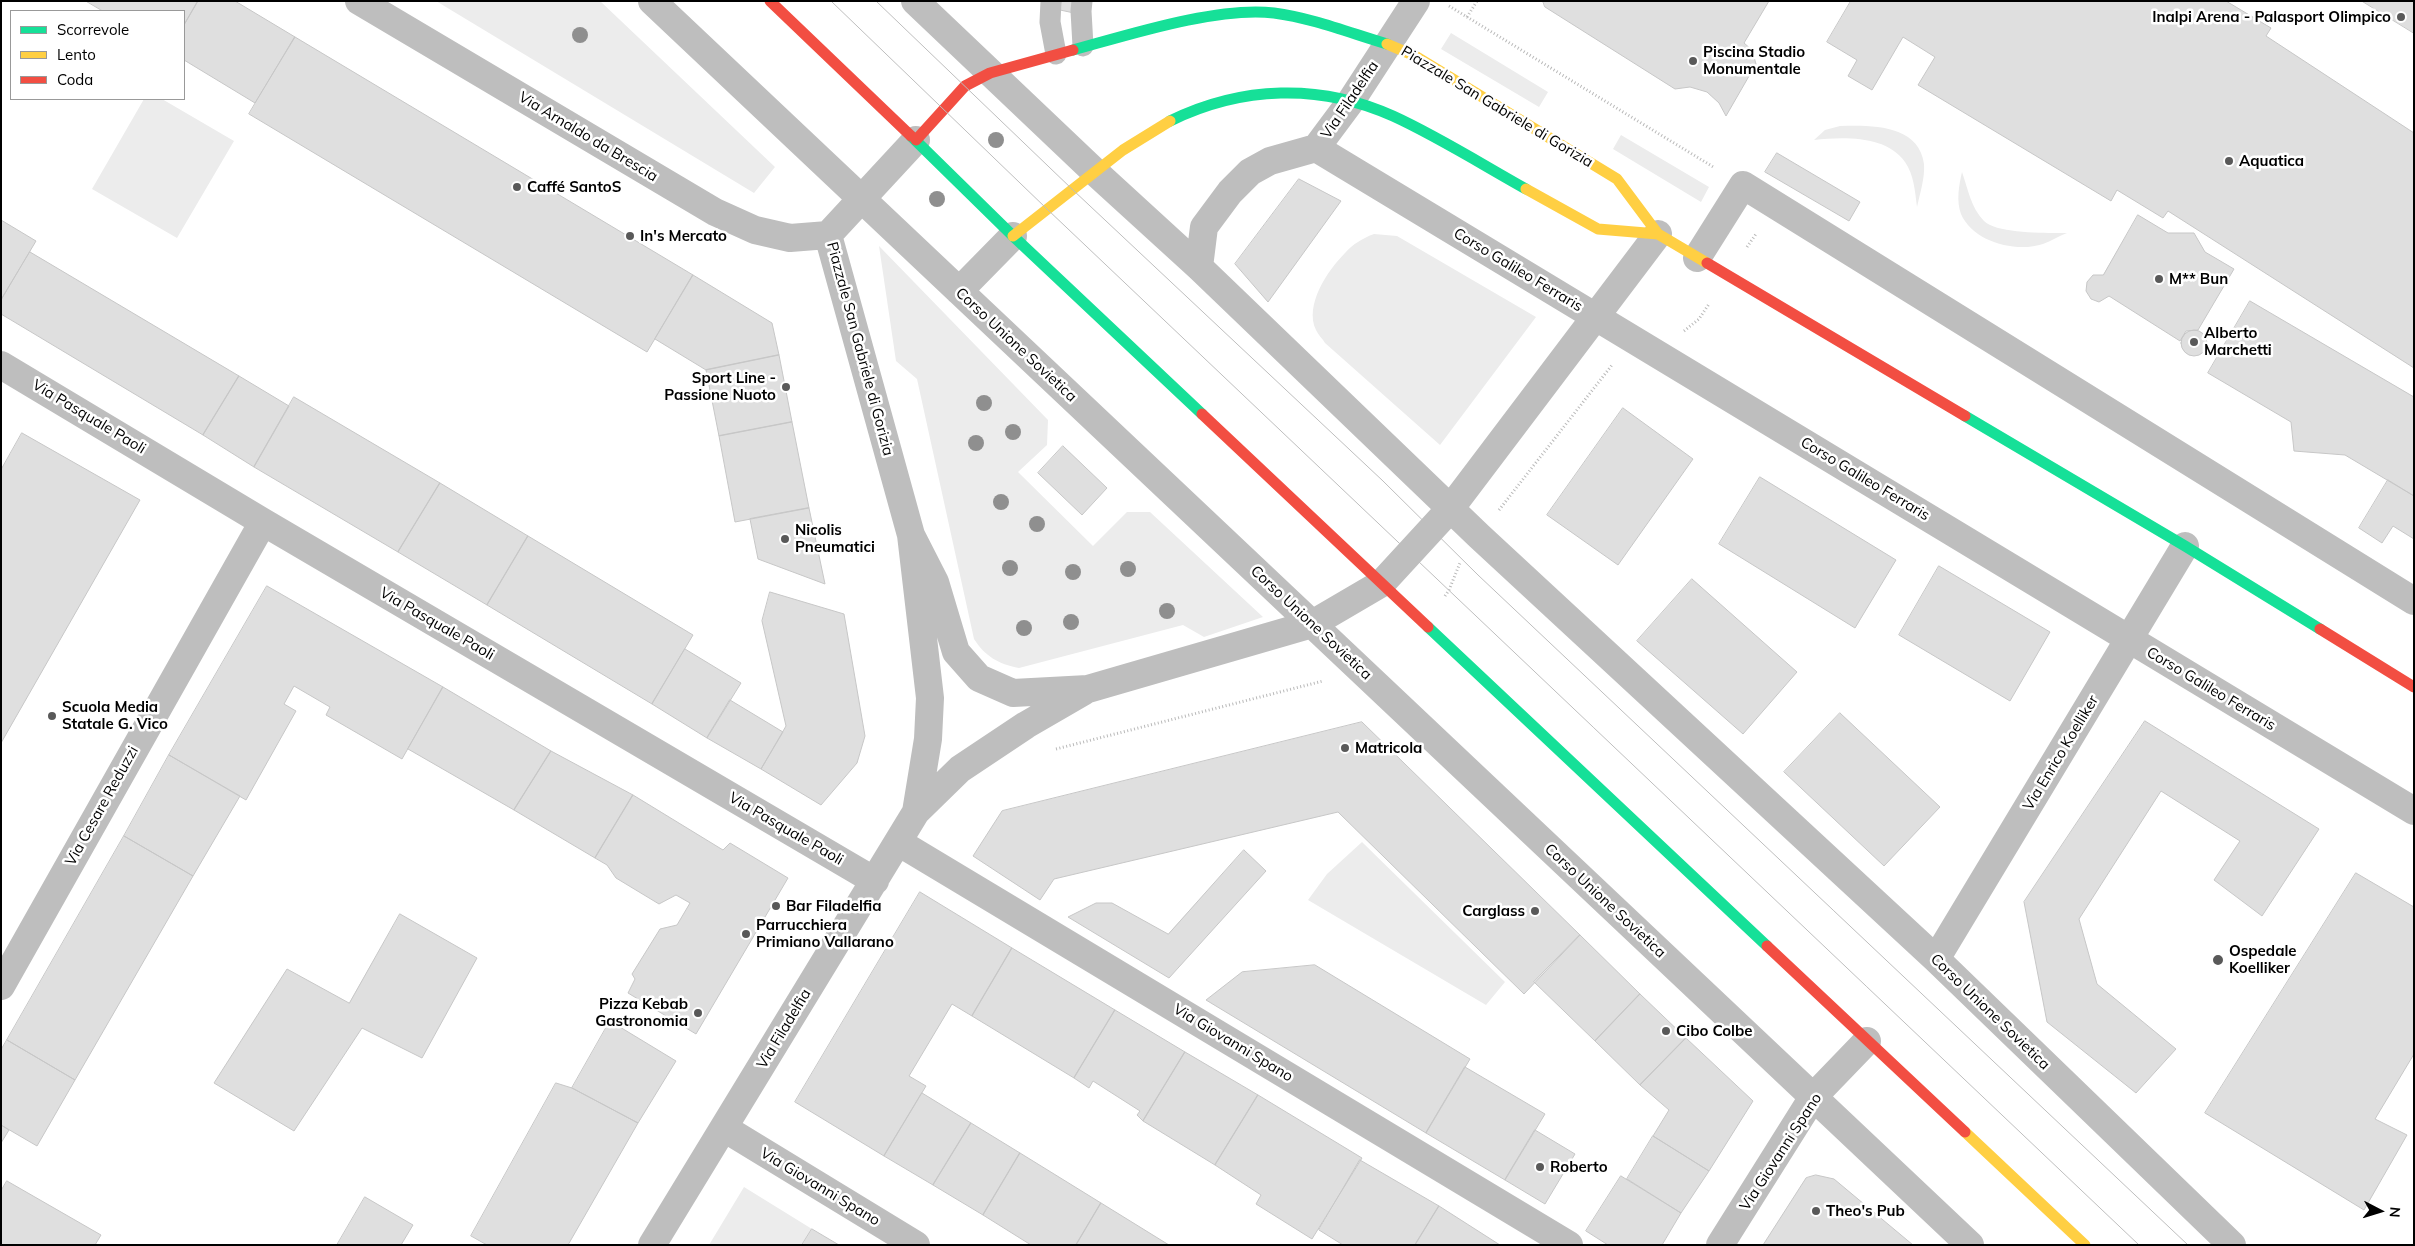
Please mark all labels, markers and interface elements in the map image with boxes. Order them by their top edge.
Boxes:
place label: Inalpi Arena - Palasport Olimpico [2152,8,2391,26]
legend [10,10,185,100]
marker: Inalpi Arena - Palasport Olimpico [2395,11,2407,23]
text: Scorrevole [57,20,129,39]
street label: Piazzale San Gabriele di Gorizia [1398,42,1596,172]
place label: Piscina Stadio Monumentale [1703,43,1805,78]
text: Lento [57,45,96,64]
marker: Piscina Stadio Monumentale [1687,55,1699,67]
street label: Via Filadelfia [1317,58,1383,142]
text: Coda [57,70,93,89]
street label: Via Arnaldo da Brescia [515,88,661,186]
place label: Aquatica [2239,152,2304,170]
marker: Aquatica [2223,155,2235,167]
place label: Caffé SantoS [527,178,621,196]
marker: Caffé SantoS [511,181,523,193]
street label: Corso Galileo Ferraris [1450,224,1586,316]
place label: In's Mercato [640,227,727,245]
marker: In's Mercato [624,230,636,242]
street label: Piazzale San Gabriele di Gorizia [823,240,897,458]
place label: M** Bun [2169,270,2228,288]
marker: M** Bun [2153,273,2165,285]
street label: Corso Unione Sovietica [952,284,1080,406]
place label: Alberto Marchetti [2204,324,2272,359]
marker: Alberto Marchetti [2188,336,2200,348]
place label: Sport Line - Passione Nuoto [664,369,776,404]
street label: Via Pasquale Paoli [29,376,149,458]
marker: Sport Line - Passione Nuoto [780,381,792,393]
street label: Corso Galileo Ferraris [1797,433,1933,525]
place label: Nicolis Pneumatici [795,521,875,556]
marker: Nicolis Pneumatici [779,533,791,545]
street label: Corso Unione Sovietica [1247,562,1375,684]
street label: Via Pasquale Paoli [377,584,497,664]
street label: Corso Galileo Ferraris [2143,643,2279,735]
street label: Via Enrico Koelliker [2019,692,2103,814]
place label: Scuola Media Statale G. Vico [62,698,168,733]
marker: Scuola Media Statale G. Vico [46,710,58,722]
place label: Matricola [1355,739,1422,757]
marker: Matricola [1339,742,1351,754]
street label: Via Cesare Reduzzi [62,743,142,869]
street label: Via Pasquale Paoli [726,789,846,869]
street label: Corso Unione Sovietica [1541,840,1669,962]
place label: Bar Filadelfia [786,897,882,915]
marker: Bar Filadelfia [770,900,782,912]
place label: Carglass [1462,902,1525,920]
marker: Carglass [1529,905,1541,917]
place label: Parrucchiera Primiano Vallarano [756,916,894,951]
marker: Parrucchiera Primiano Vallarano [740,928,752,940]
place label: Ospedale Koelliker [2229,942,2297,977]
street label: Corso Unione Sovietica [1927,950,2053,1074]
marker: Ospedale Koelliker [2211,953,2225,967]
street label: Via Filadelfia [753,986,815,1072]
place label: Pizza Kebab Gastronomia [595,995,688,1030]
street label: Via Giovanni Spano [1170,1000,1296,1086]
marker: Pizza Kebab Gastronomia [692,1007,704,1019]
place label: Cibo Colbe [1676,1022,1753,1040]
marker: Cibo Colbe [1660,1025,1672,1037]
street label: Via Giovanni Spano [1736,1090,1826,1214]
street label: Via Giovanni Spano [757,1144,883,1230]
place label: Roberto [1550,1158,1608,1176]
marker: Roberto [1534,1161,1546,1173]
north arrow [2355,1186,2405,1236]
place label: Theo's Pub [1826,1202,1905,1220]
marker: Theo's Pub [1810,1205,1822,1217]
text: N [2386,1206,2404,1218]

